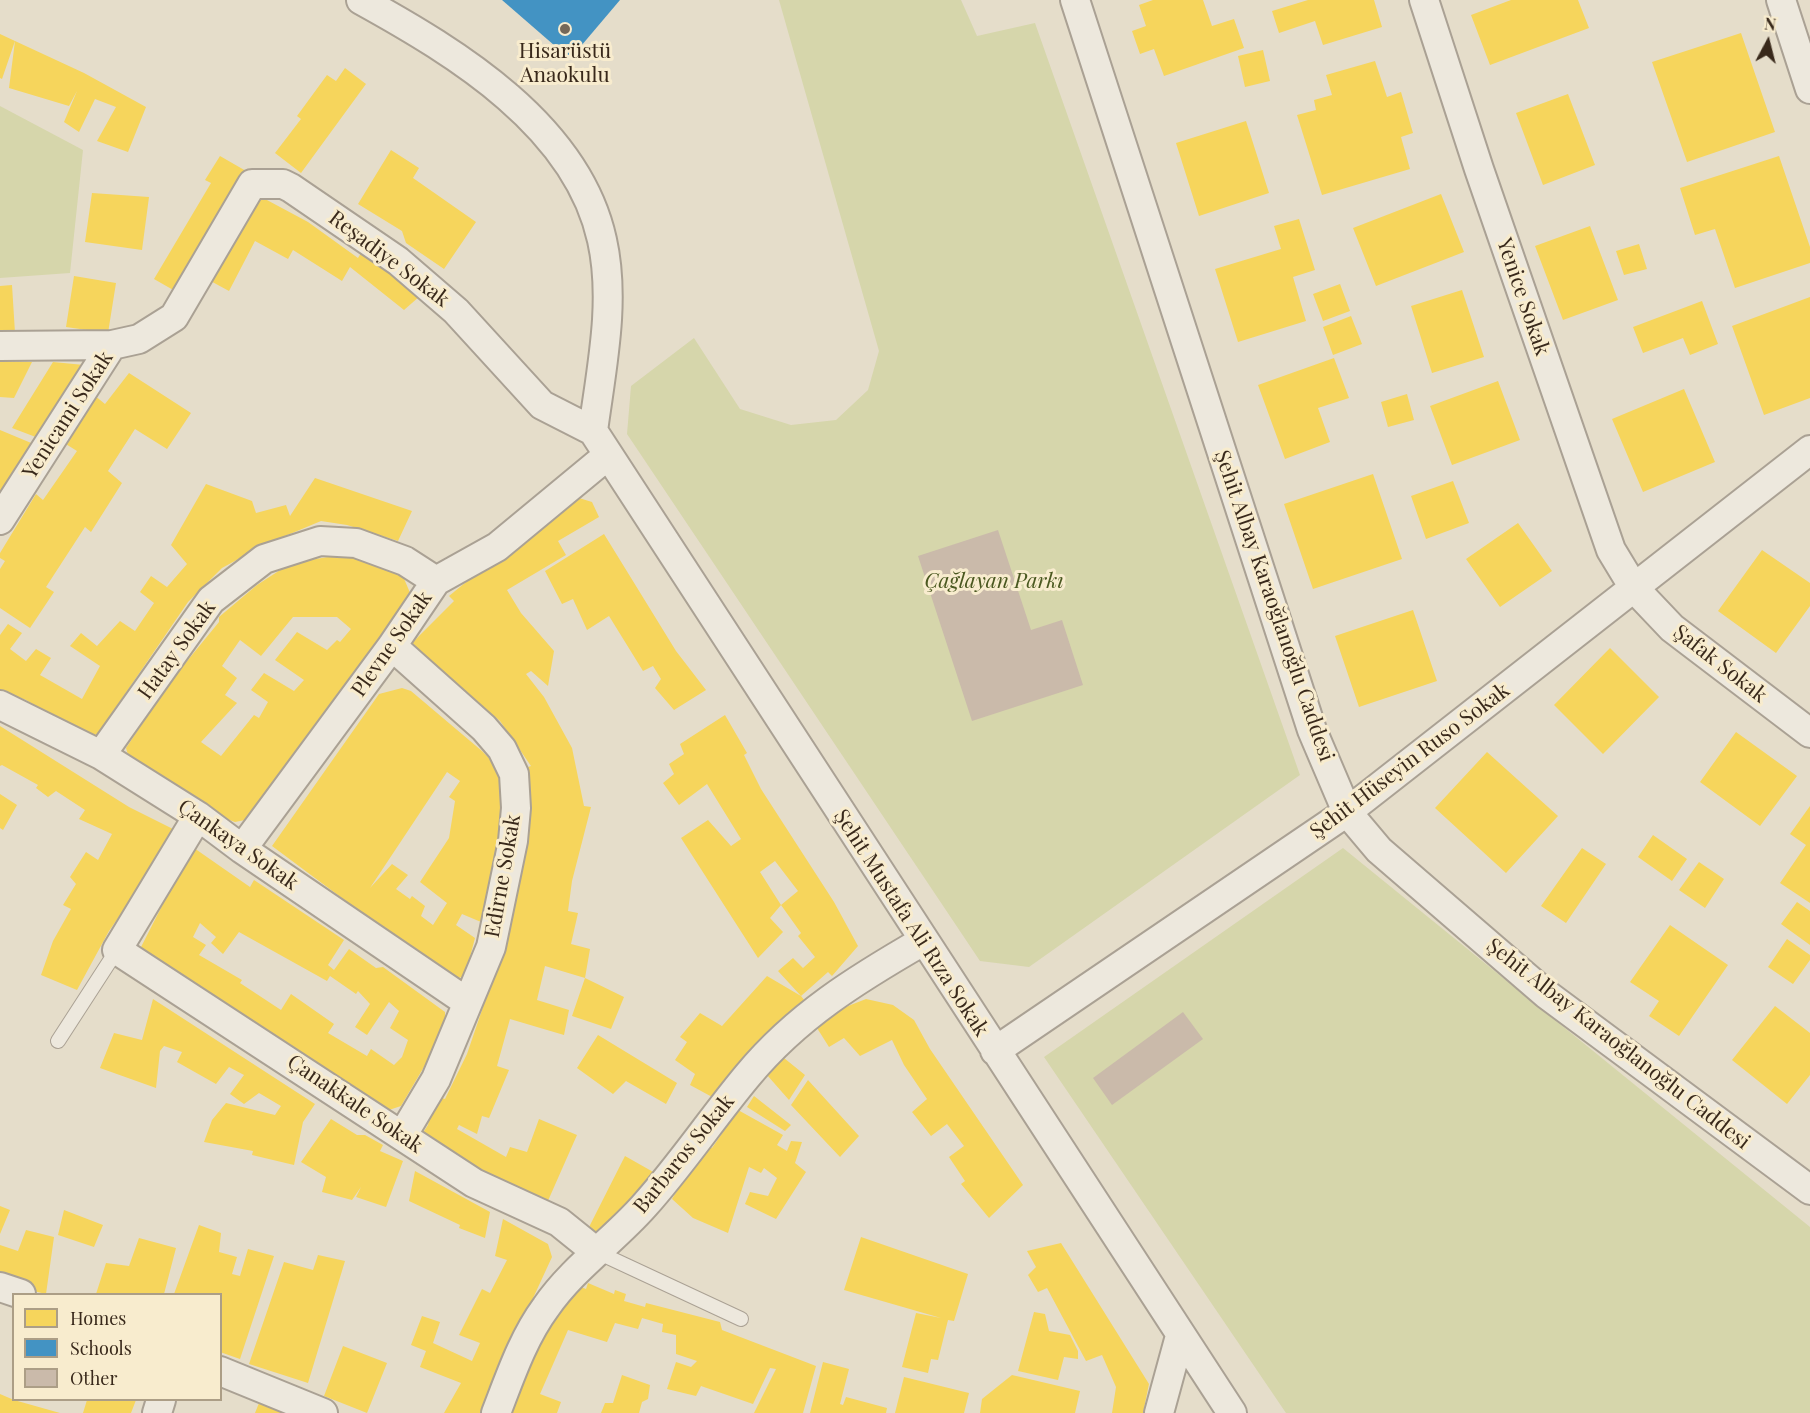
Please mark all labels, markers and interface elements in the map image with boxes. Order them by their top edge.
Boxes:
north arrow [1738,12,1798,72]
text: N [1763,13,1777,35]
marker: Hisarüstü Anaokulu [558,22,572,36]
place label: Hisarüstü Anaokulu [519,38,611,88]
street label: Reşadiye Sokak [324,205,454,313]
street label: Yenice Sokak [1491,235,1555,359]
street label: Yenicami Sokak [17,346,119,484]
street label: Şehit Albay Karaoğlanoğlu Caddesi [1209,447,1339,765]
park label: Çağlayan Parkı [924,568,1064,594]
street label: Plevne Sokak [346,586,438,702]
street label: Hatay Sokak [133,596,221,704]
street label: Şafak Sokak [1668,620,1772,708]
street label: Şehit Hüseyin Ruso Sokak [1305,678,1515,844]
street label: Çankaya Sokak [173,794,303,896]
street label: Şehit Mustafa Ali Rıza Sokak [828,805,994,1041]
street label: Edirne Sokak [480,812,526,940]
street label: Şehit Albay Karaoğlanoğlu Caddesi [1481,933,1755,1155]
street label: Çanakkale Sokak [282,1049,428,1159]
street label: Barbaros Sokak [628,1089,740,1219]
legend [12,1293,222,1401]
text: Homes [70,1306,126,1330]
text: Schools [70,1336,132,1360]
text: Other [70,1366,117,1390]

